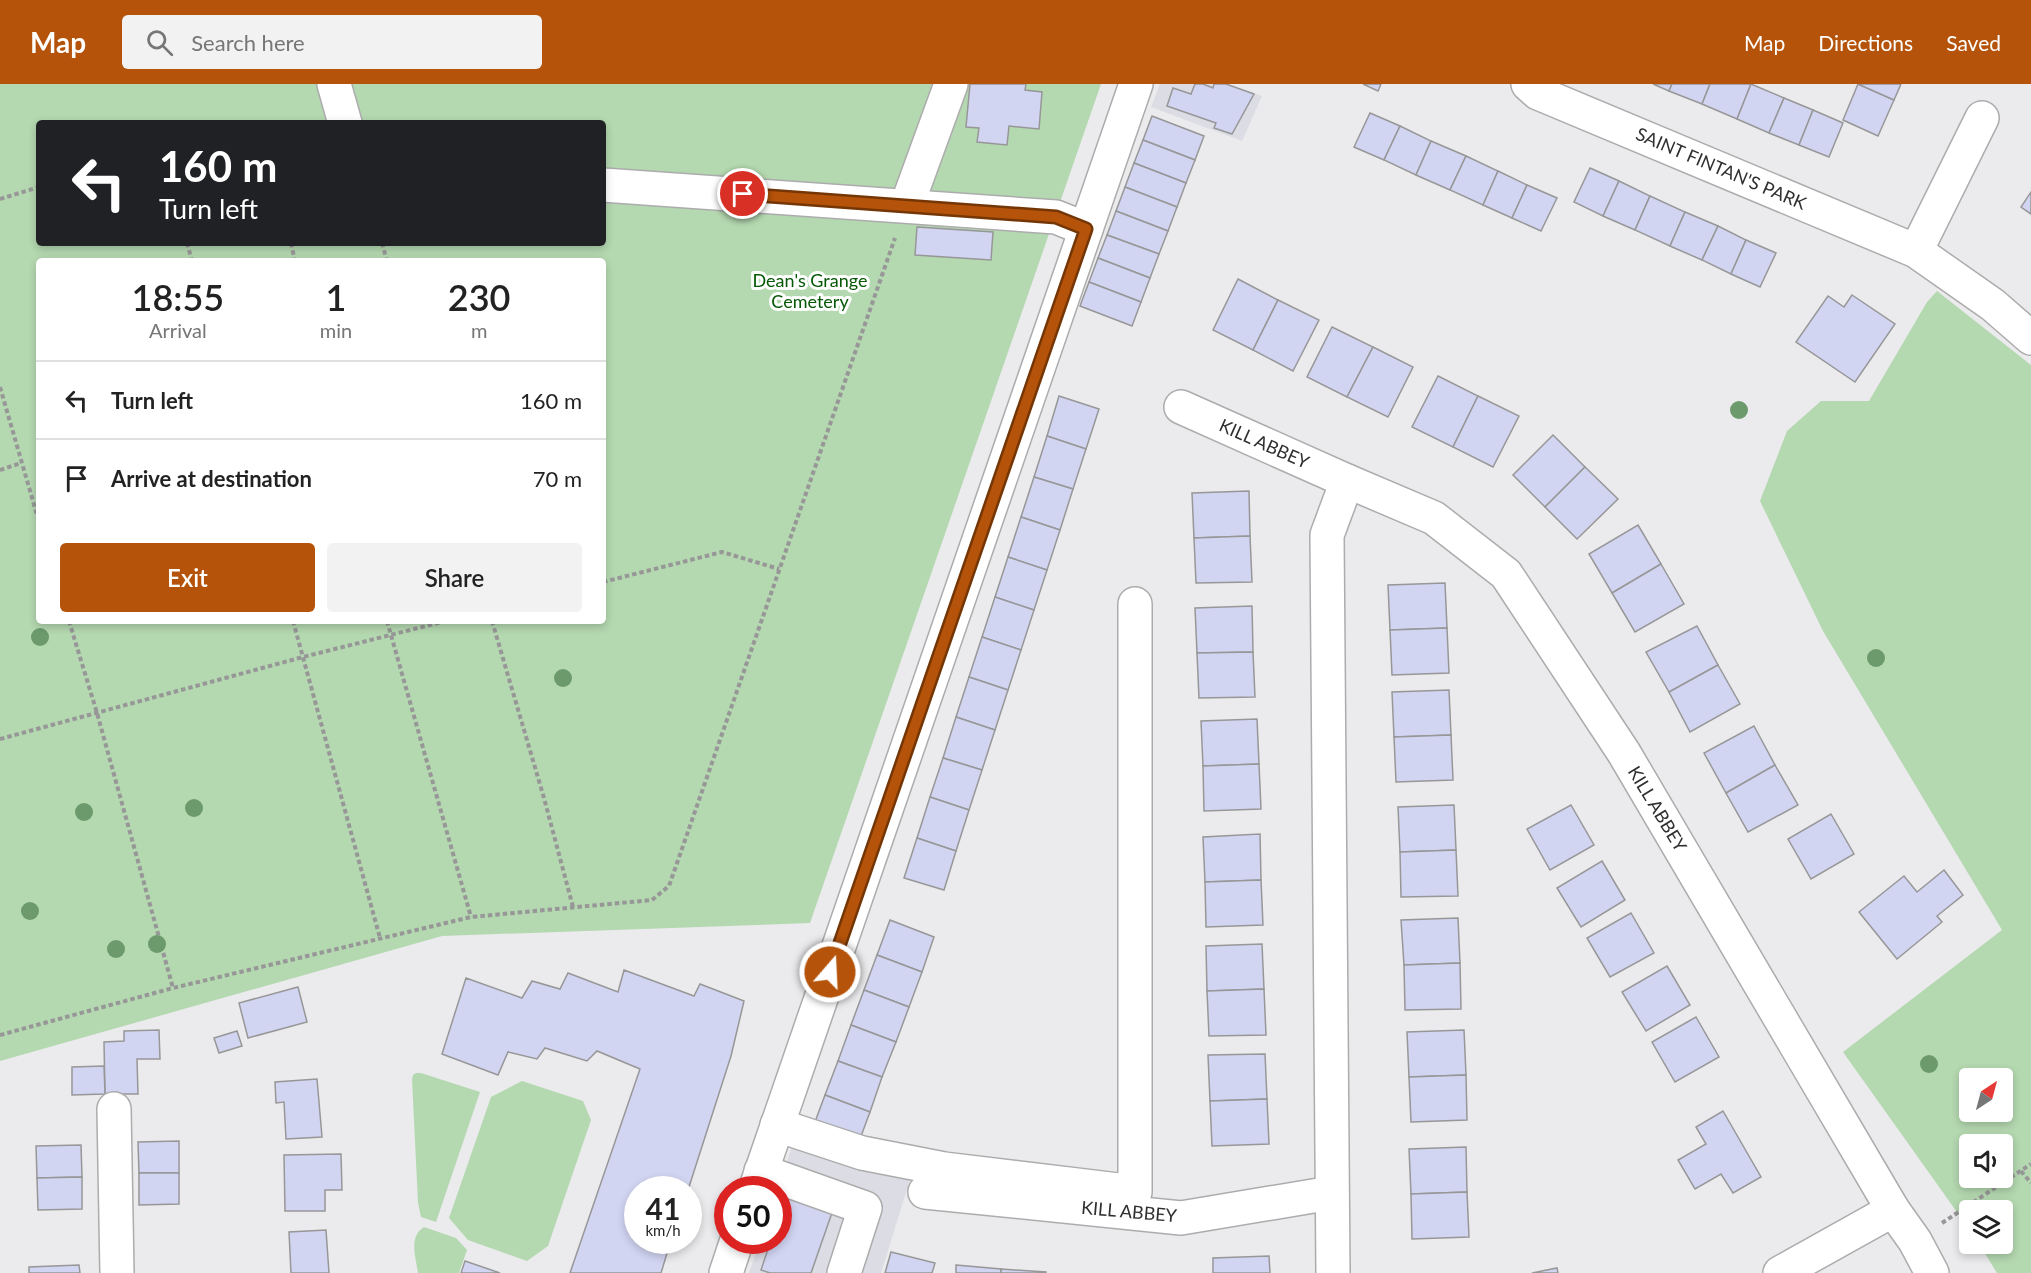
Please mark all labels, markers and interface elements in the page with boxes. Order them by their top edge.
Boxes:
search box [122,15,542,69]
text: Map [30,25,86,59]
icon: search [143,26,176,59]
text: Search here [191,29,305,56]
text: Map [1744,30,1785,55]
text: Directions [1818,30,1913,55]
text: Saved [1946,30,2001,55]
street label: SAINT FINTAN'S PARK [1633,122,1810,214]
text: 160 m [159,141,277,191]
icon: left [60,144,138,222]
pin [717,168,768,219]
icon: arrive [726,177,759,210]
text: Turn left [159,192,258,225]
park label: Dean's Grange Cemetery [753,269,867,312]
text: 18:55 [132,275,224,319]
text: 1 [326,275,346,319]
text: 230 [448,275,510,319]
text: Arrival [149,318,207,342]
text: min [320,318,352,342]
text: m [471,318,487,342]
icon: left [60,384,93,417]
text: Turn left [111,387,193,414]
text: 160 m [520,387,582,414]
street label: KILL ABBEY [1216,414,1313,473]
icon: arrive [60,462,93,495]
text: Arrive at destination [111,465,312,492]
text: 70 m [533,465,582,492]
button: Exit [60,543,315,612]
button: Share [327,543,582,612]
street label: KILL ABBEY [1624,762,1692,856]
position arrow [798,940,862,1004]
north arrow [1959,1068,2013,1122]
map controls [1959,1068,2013,1254]
button: sound [1959,1134,2013,1188]
speed limit sign: 50 [714,1176,792,1254]
text: 41 [646,1190,680,1226]
street label: KILL ABBEY [1080,1196,1179,1226]
button: layers [1959,1200,2013,1254]
text: km/h [645,1221,681,1239]

